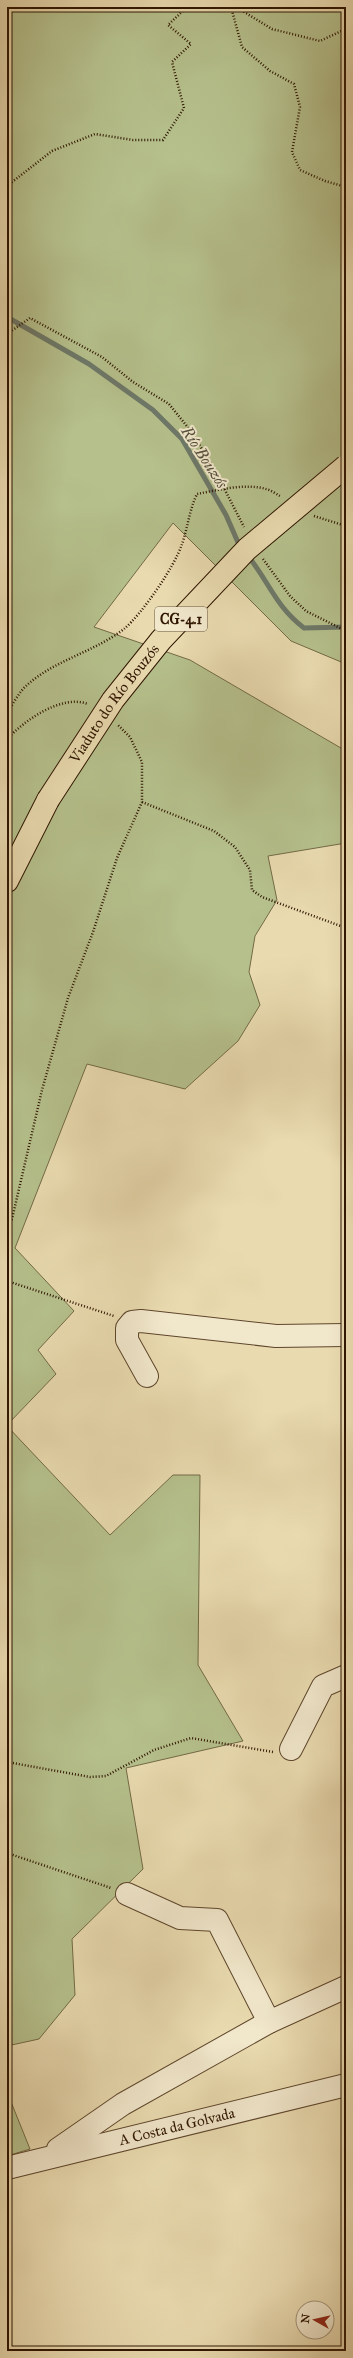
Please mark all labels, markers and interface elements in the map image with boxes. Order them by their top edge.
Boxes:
water label: Río Bouzós [177,422,232,492]
road number: CG-4.1 [155,607,207,631]
street label: Viaduto do Río Bouzós [65,641,163,767]
street label: A Costa da Golvada [116,2103,237,2149]
north arrow [295,2300,335,2340]
text: N [299,2312,313,2324]

